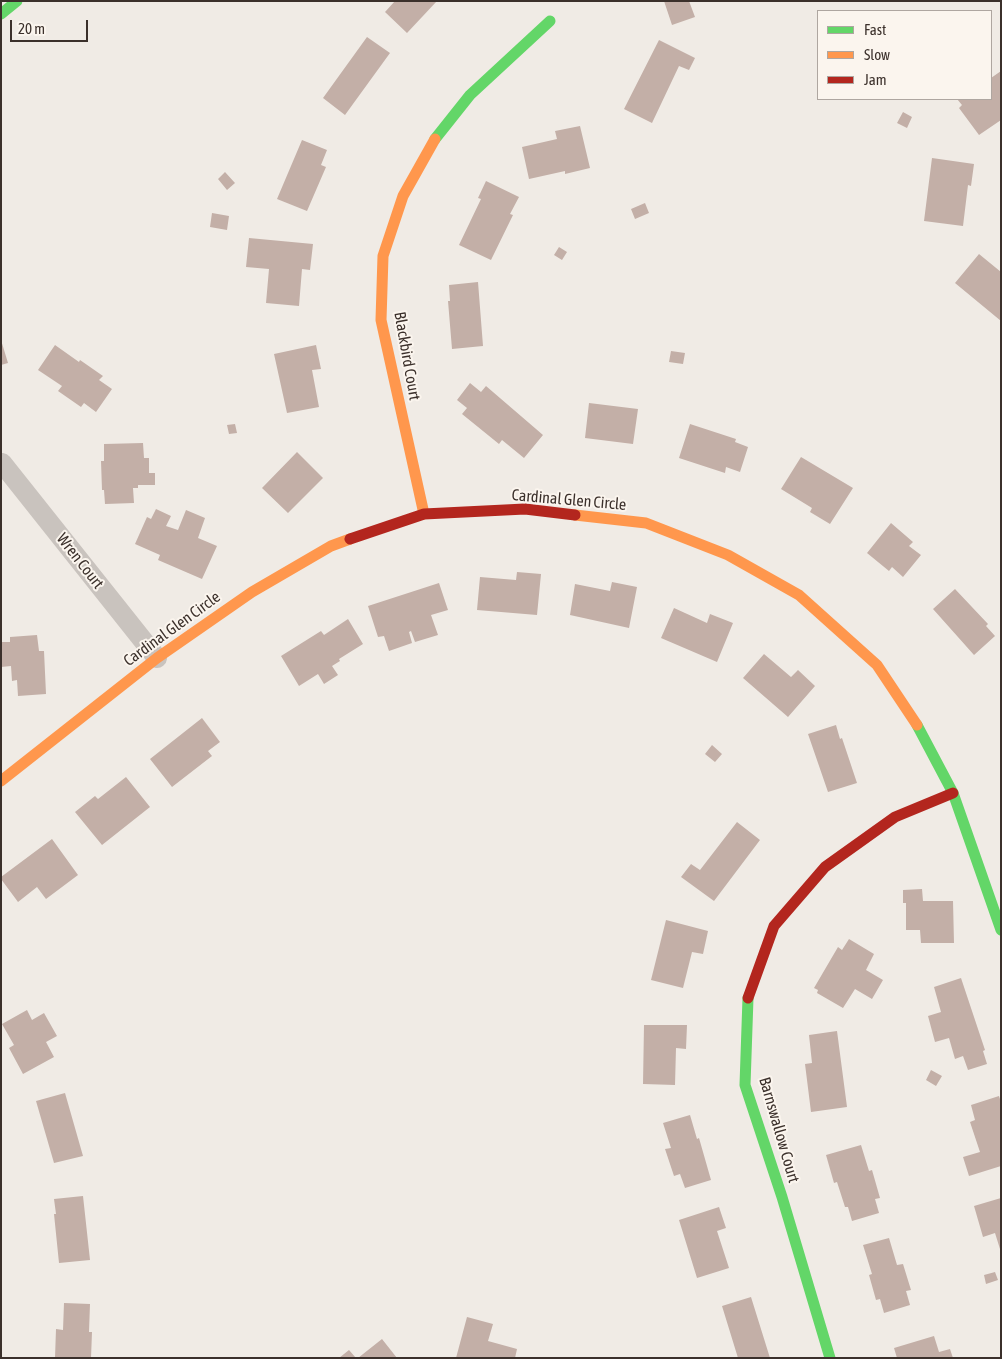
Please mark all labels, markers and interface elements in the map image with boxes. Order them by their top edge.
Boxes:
scale bar [12,10,90,42]
legend [817,10,992,100]
text: 20 m [18,20,45,37]
text: Fast [864,21,886,38]
text: Slow [864,46,890,63]
text: Jam [864,71,887,88]
street label: Blackbird Court [390,310,424,402]
street label: Cardinal Glen Circle [511,485,627,515]
street label: Wren Court [52,529,108,593]
street label: Cardinal Glen Circle [120,587,224,671]
street label: Barnswallow Court [755,1075,803,1185]

